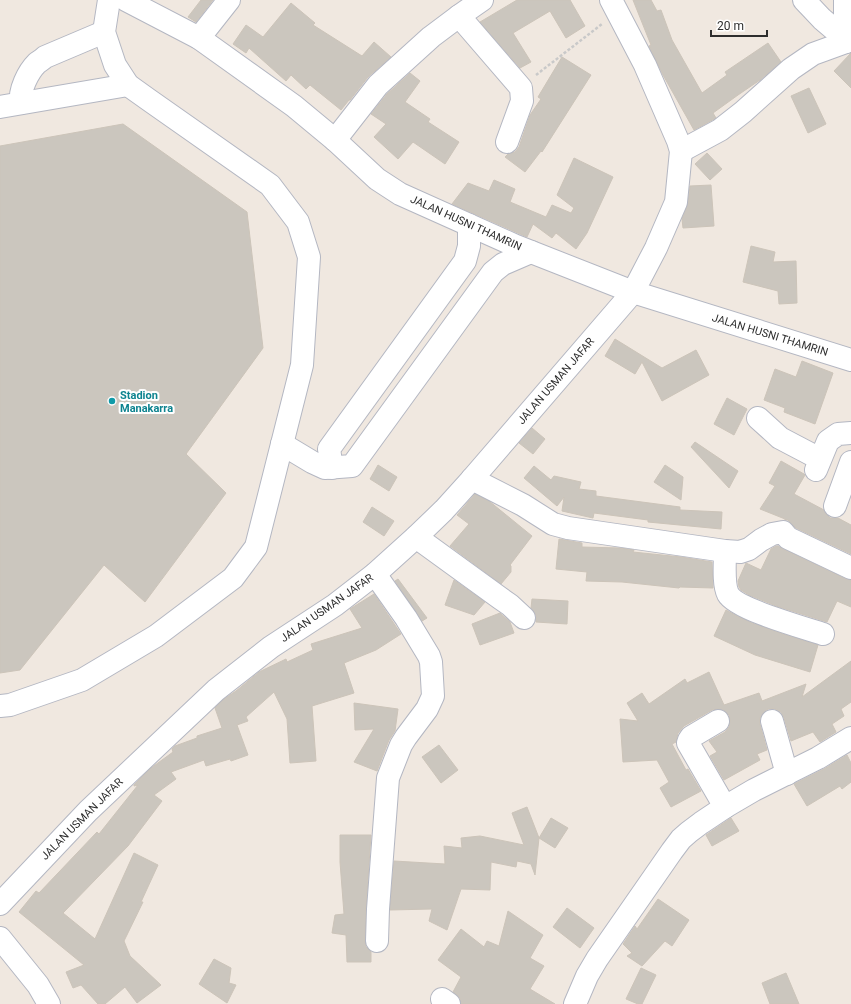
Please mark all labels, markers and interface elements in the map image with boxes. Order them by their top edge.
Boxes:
scale bar [711,12,767,38]
text: 20 m [717,19,744,33]
street label: JALAN HUSNI THAMRIN [408,193,524,253]
street label: JALAN HUSNI THAMRIN [710,311,830,359]
street label: JALAN USMAN JAFAR [515,335,597,427]
place label: Stadion Manakarra [120,389,173,415]
marker: Stadion Manakarra [107,396,117,406]
street label: JALAN USMAN JAFAR [278,571,376,645]
street label: JALAN USMAN JAFAR [38,775,126,863]

